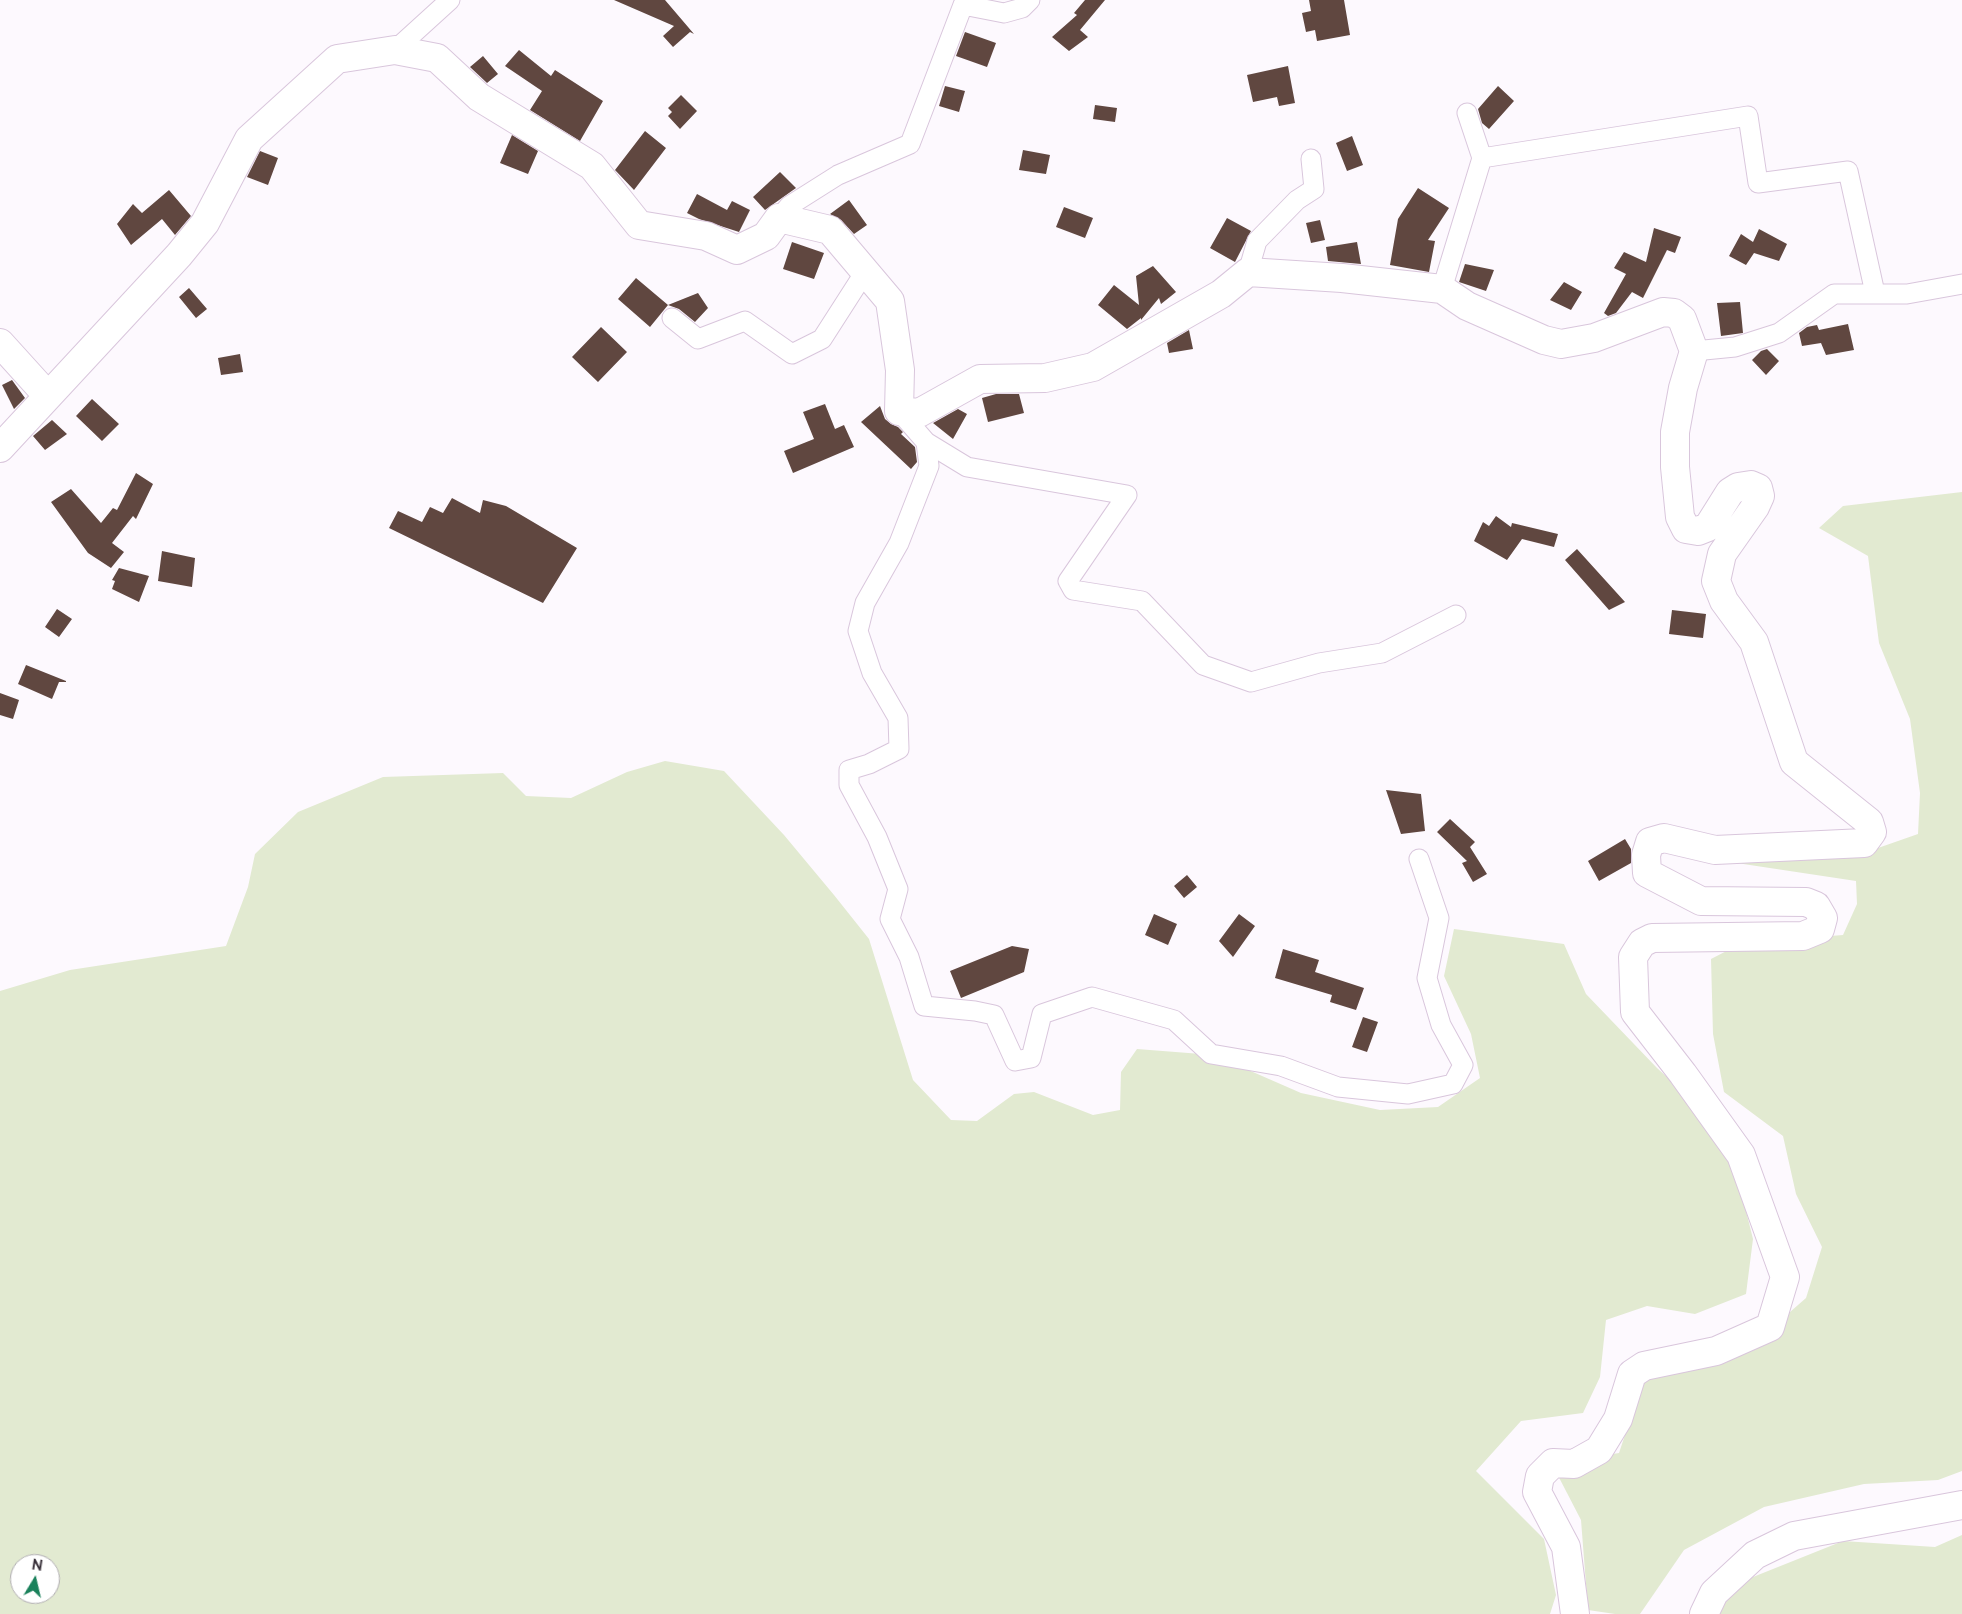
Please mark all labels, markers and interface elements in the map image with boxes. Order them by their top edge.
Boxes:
north arrow [10,1554,60,1604]
text: N [31,1556,44,1574]

